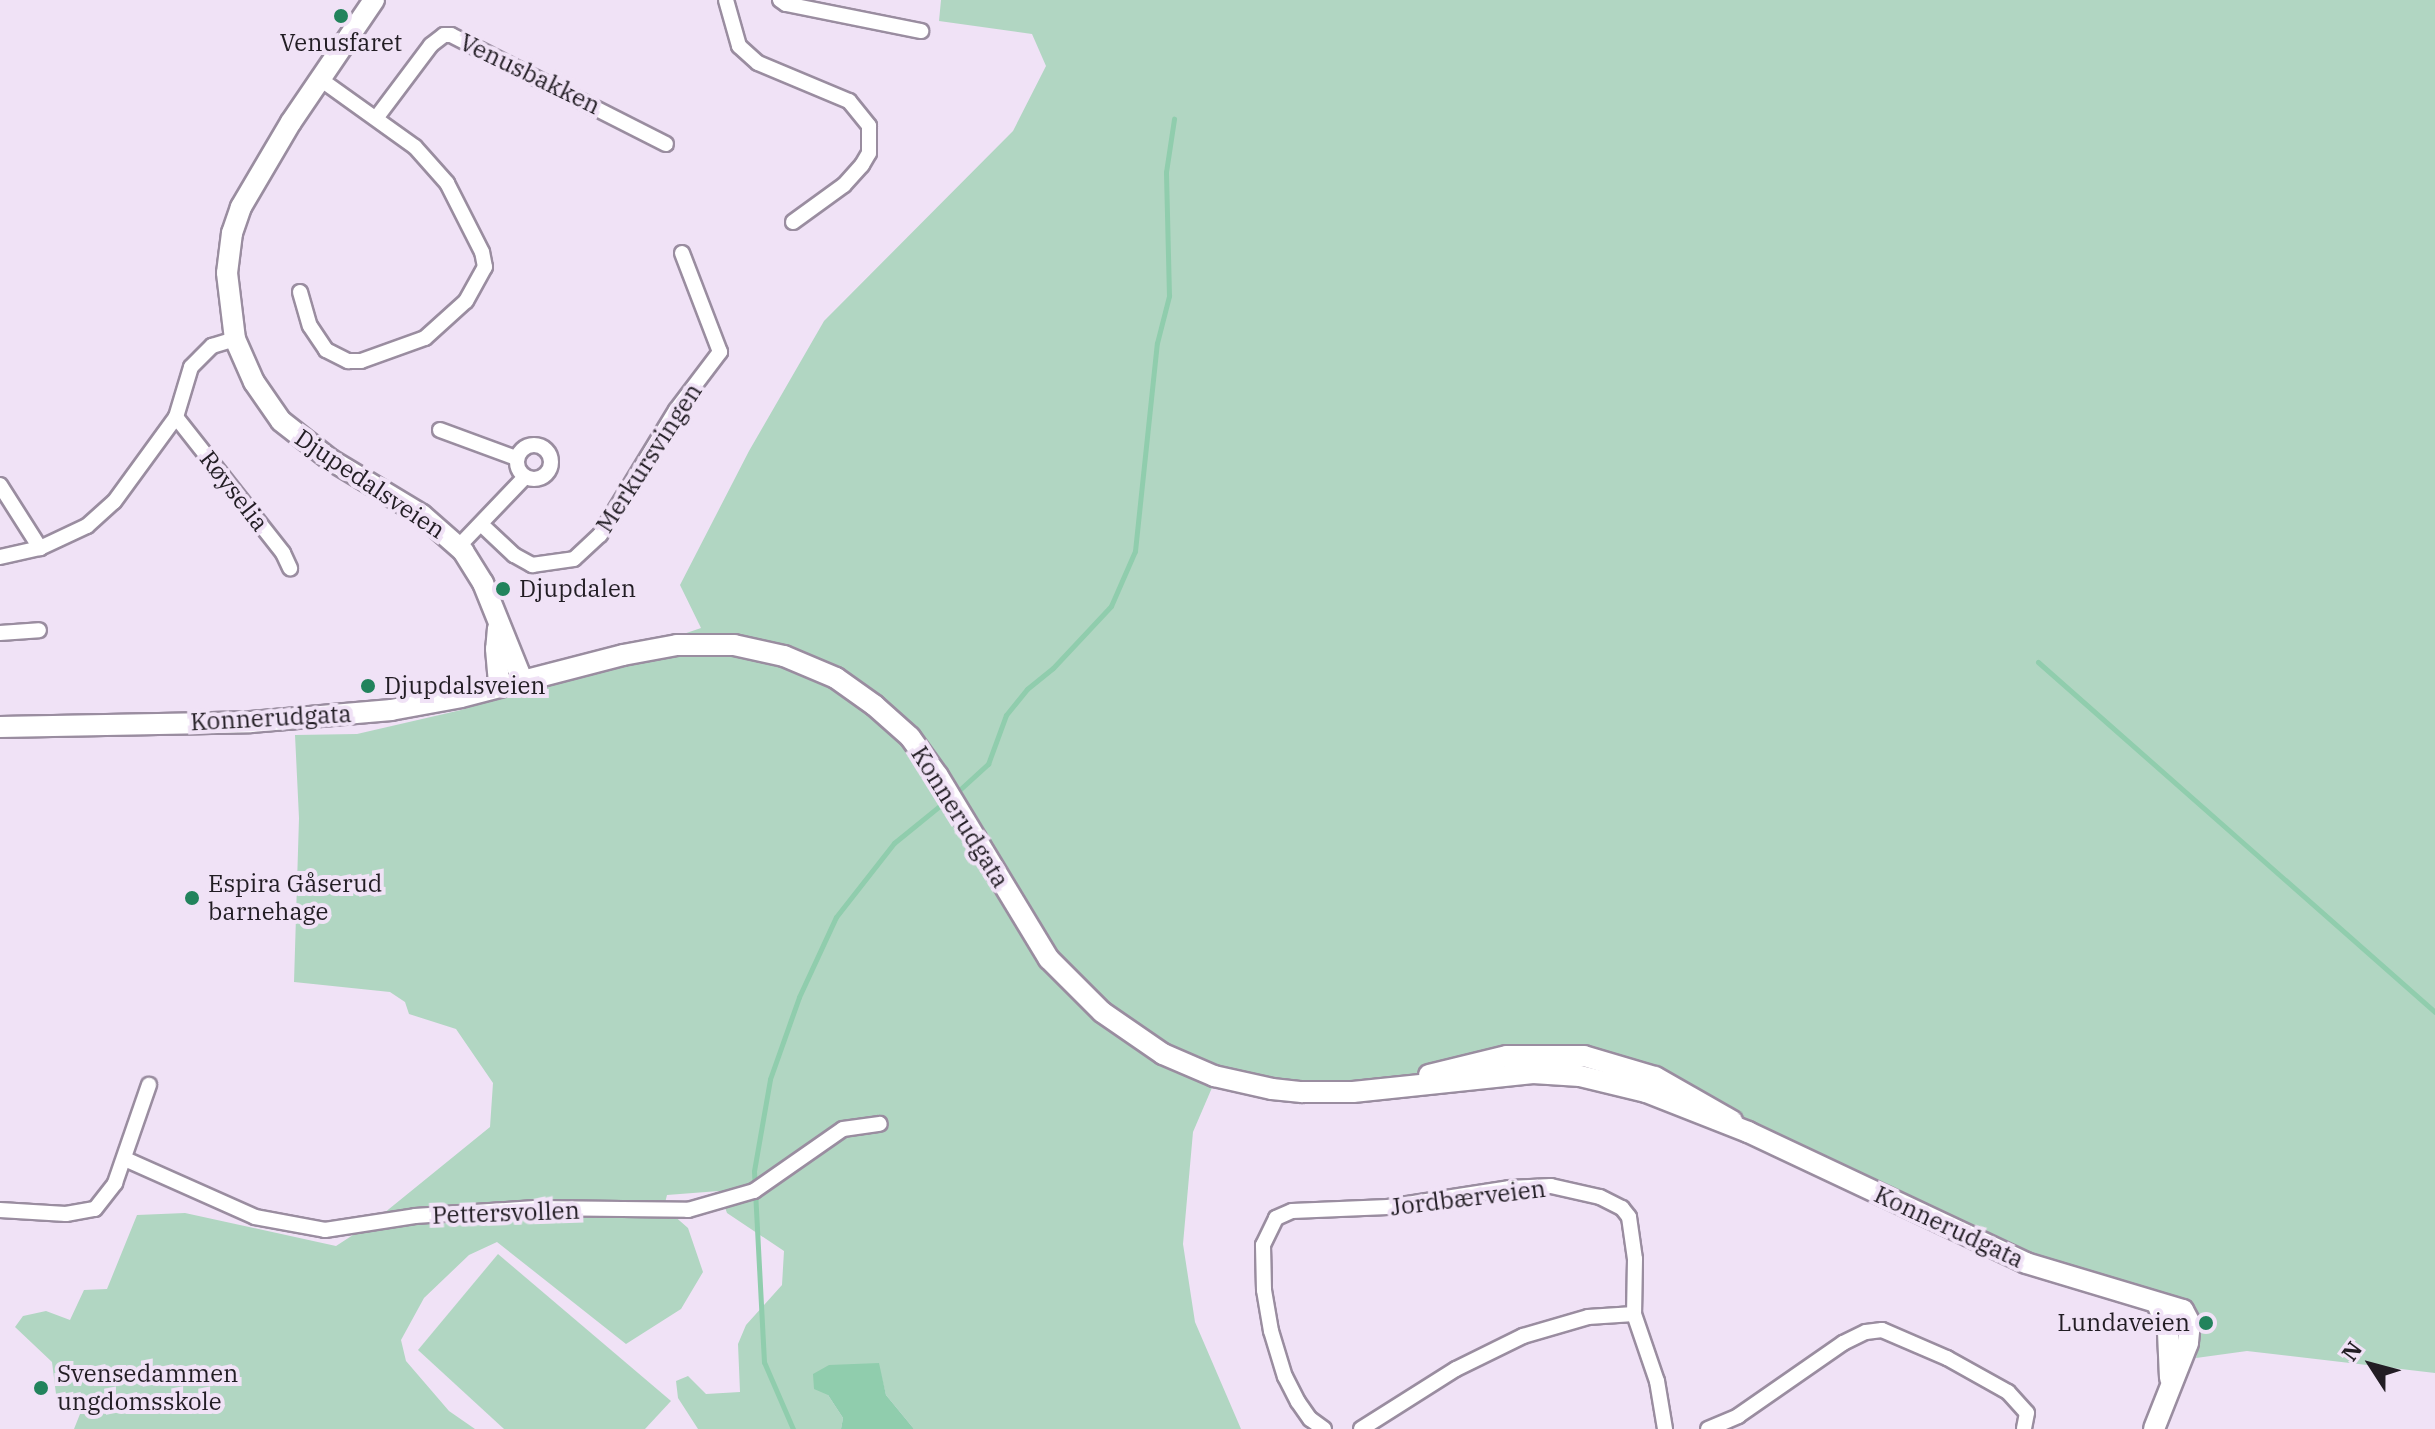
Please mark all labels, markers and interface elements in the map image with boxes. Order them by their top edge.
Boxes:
marker: Venusfaret [332,7,350,25]
street label: Venusbakken [455,28,605,120]
place label: Venusfaret [280,29,402,57]
street label: Merkursvingen [590,378,708,538]
street label: Djupedalsveien [290,423,450,545]
street label: Røyselia [194,445,274,537]
place label: Djupdalen [519,575,636,603]
marker: Djupdalen [494,580,512,598]
place label: Djupdalsveien [384,672,546,700]
marker: Djupdalsveien [359,677,377,695]
street label: Konnerudgata [190,699,352,737]
street label: Konnerudgata [905,741,1015,893]
place label: Espira Gåserud barnehage [208,870,382,926]
marker: Espira Gåserud barnehage [183,889,201,907]
street label: Jordbærveien [1389,1174,1547,1222]
street label: Konnerudgata [1870,1180,2028,1274]
street label: Pettersvollen [432,1196,580,1230]
place label: Lundaveien [2057,1309,2190,1337]
marker: Lundaveien [2197,1314,2215,1332]
north arrow [2331,1325,2411,1405]
text: N [2334,1335,2368,1366]
place label: Svensedammen ungdomsskole [57,1360,238,1416]
marker: Svensedammen ungdomsskole [32,1379,50,1397]

